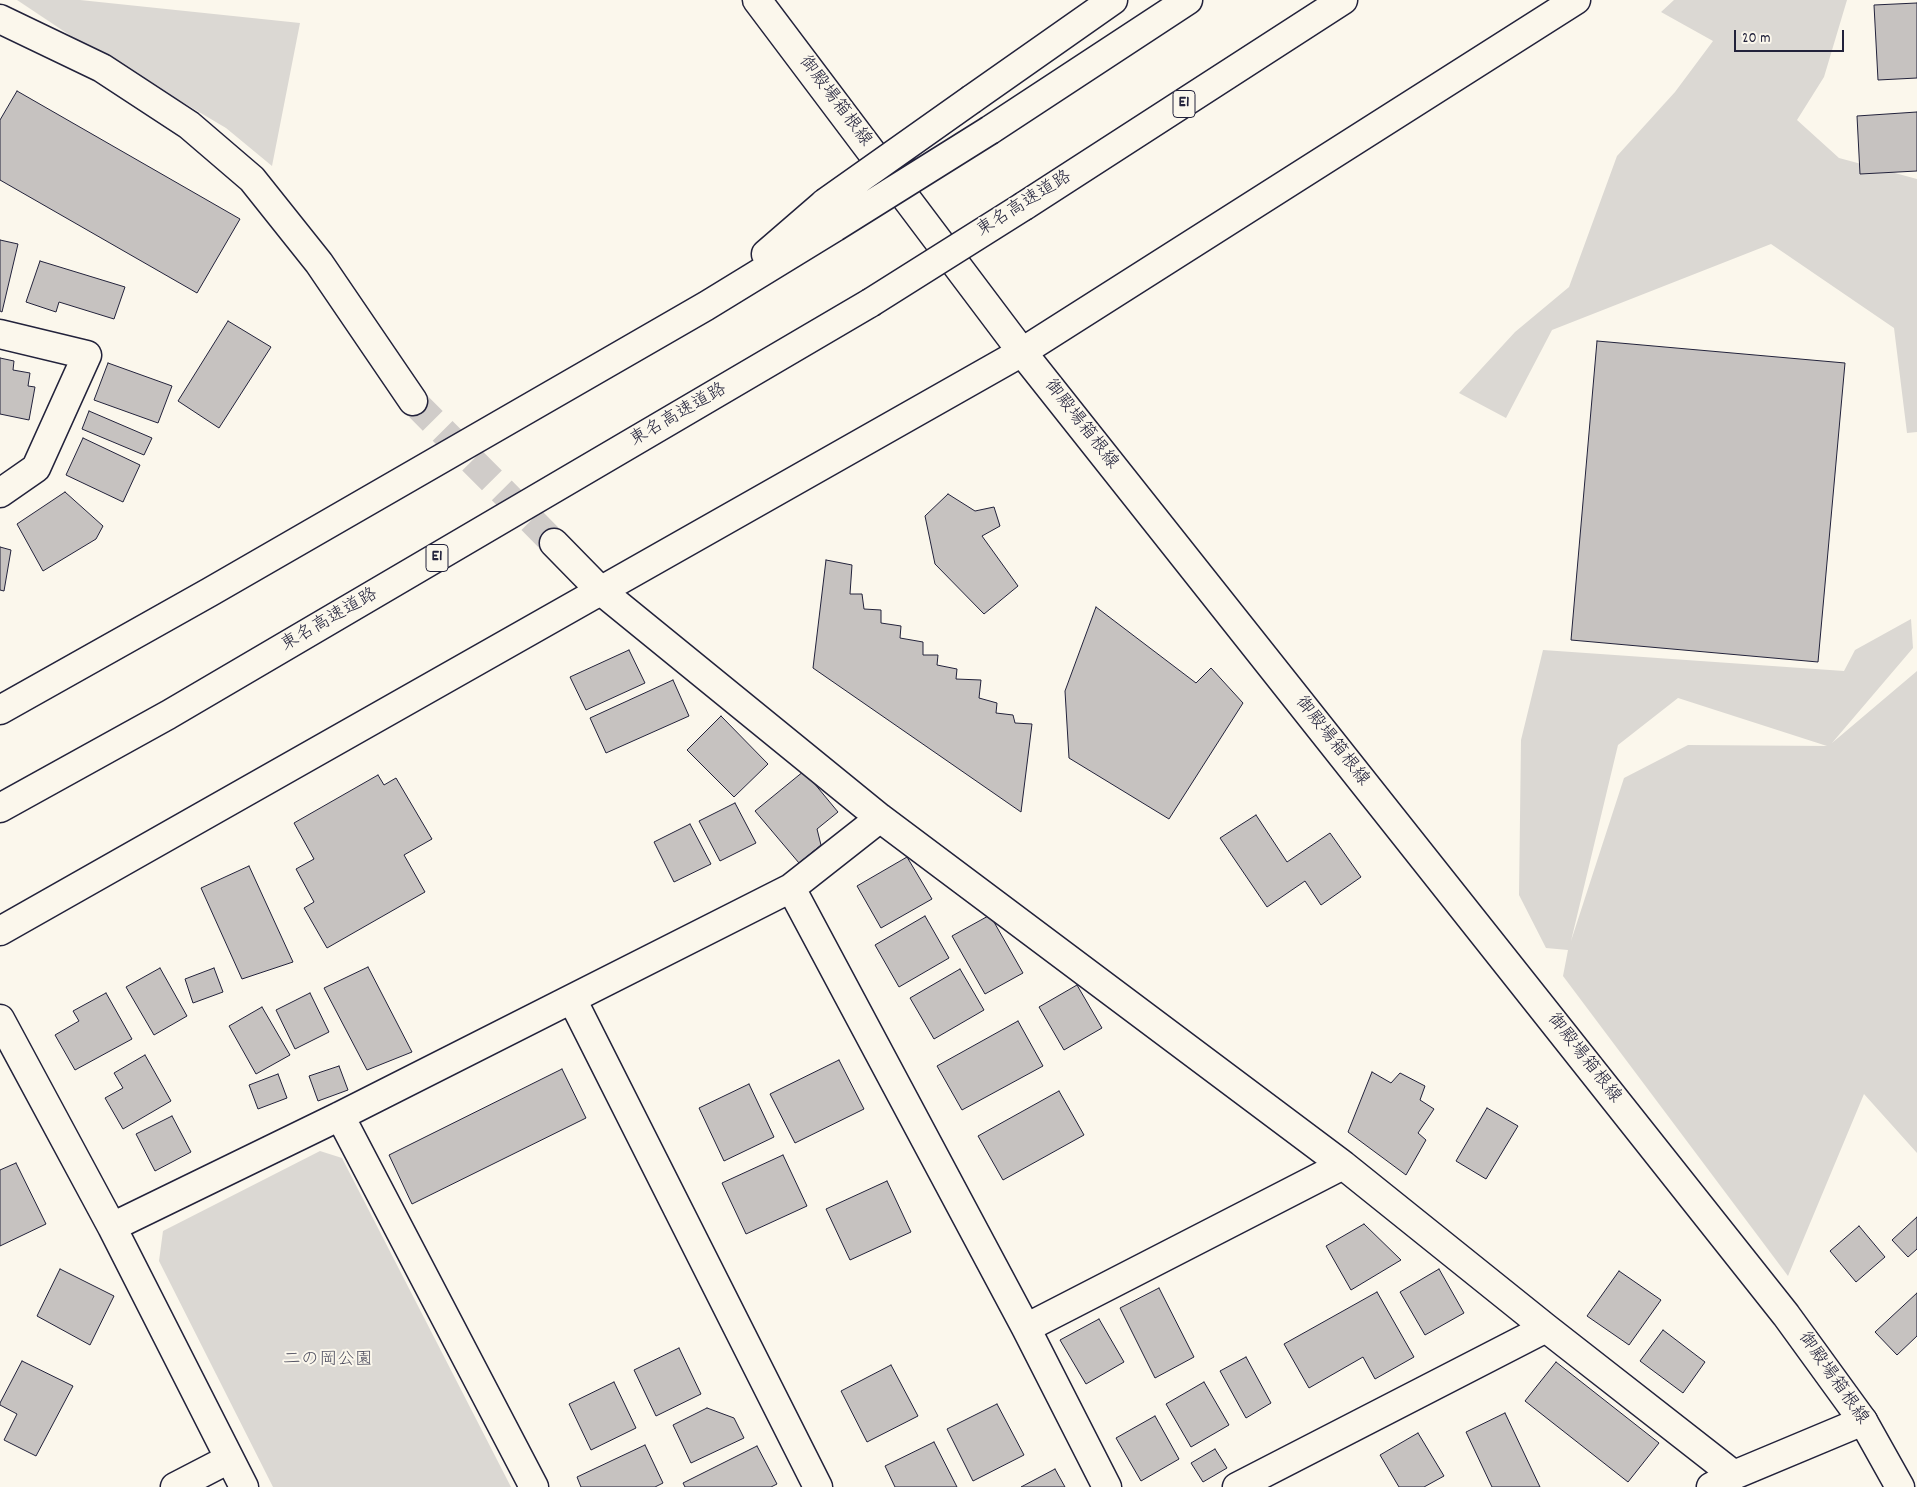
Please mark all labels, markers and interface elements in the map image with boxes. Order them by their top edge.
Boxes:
scale bar [1737,20,1847,52]
text: 20 m [1742,28,1770,50]
street label: 御殿場箱根線 [793,52,875,152]
road number: E1 [1173,90,1195,118]
street label: 東名高速道路 [973,167,1077,243]
street label: 御殿場箱根線 [1038,376,1122,474]
street label: 東名高速道路 [627,380,731,452]
road number: E1 [426,544,448,572]
street label: 東名高速道路 [278,585,382,657]
street label: 御殿場箱根線 [1289,693,1373,791]
street label: 御殿場箱根線 [1541,1010,1625,1108]
street label: 御殿場箱根線 [1792,1329,1872,1429]
park label: 二の岡公園 [283,1351,373,1373]

